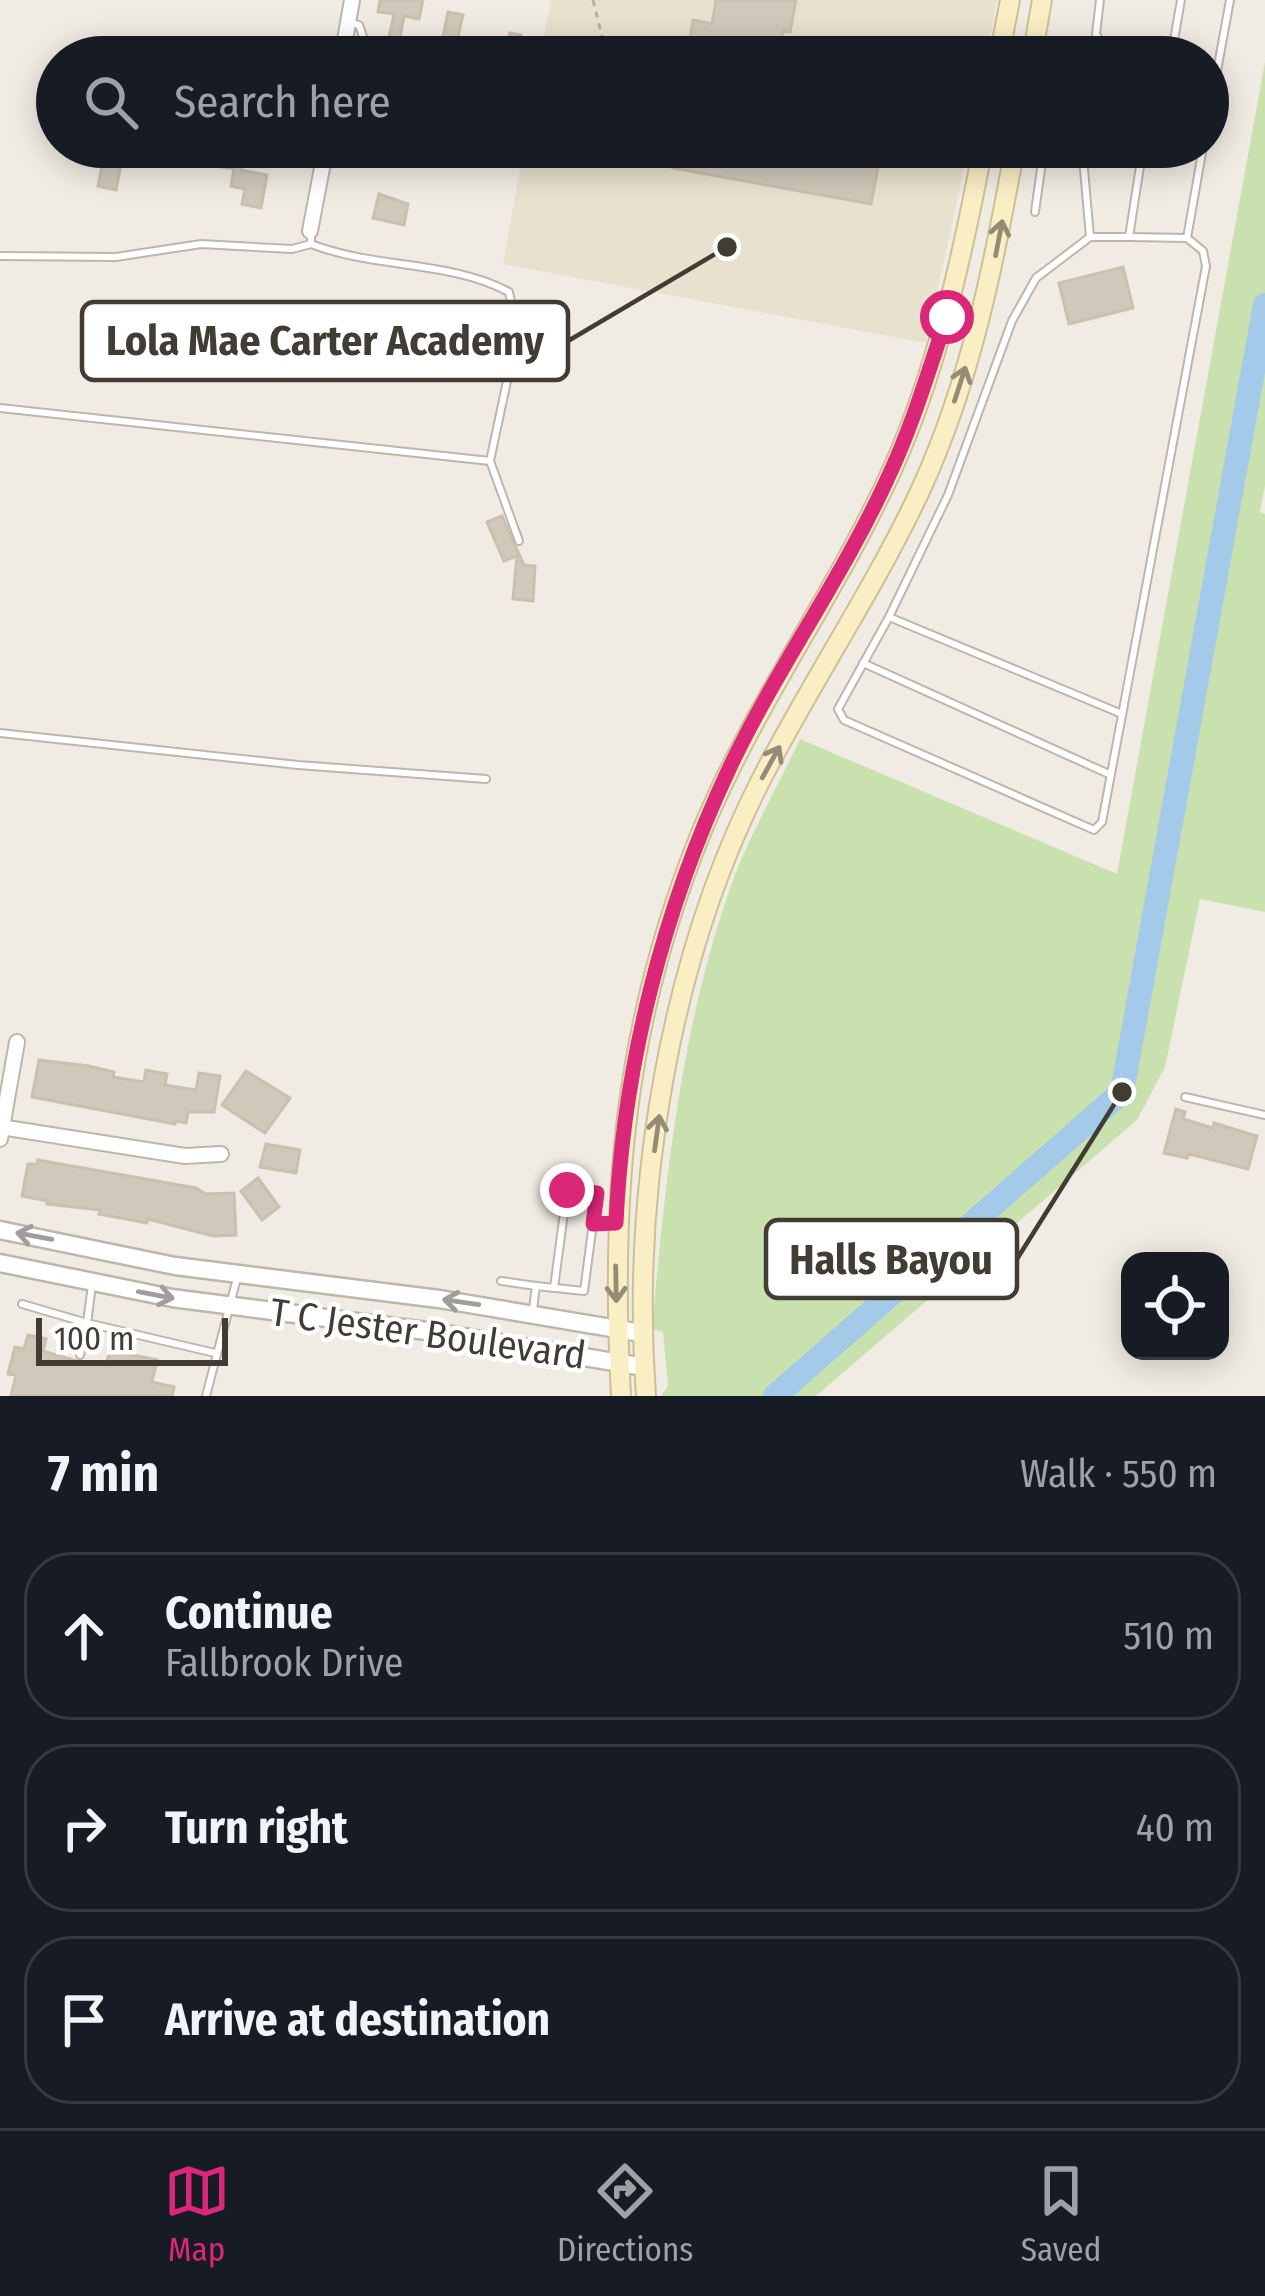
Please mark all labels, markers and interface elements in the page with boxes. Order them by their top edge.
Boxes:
search box [36,36,1229,168]
icon: search [78,69,144,135]
text: Search here [174,75,391,129]
one-way arrow [989,219,1011,258]
route start [920,290,974,344]
callout: Lola Mae Carter Academy [82,302,568,380]
text: Lola Mae Carter Academy [106,316,545,366]
one-way arrow [951,366,973,404]
one-way arrow [760,746,783,781]
one-way arrow [646,1114,669,1153]
route end [540,1163,594,1217]
callout: Halls Bayou [766,1220,1017,1298]
one-way arrow [15,1224,54,1246]
text: Halls Bayou [789,1235,993,1285]
map controls [1121,1252,1229,1360]
button: locate [1121,1252,1229,1360]
one-way arrow [605,1264,627,1303]
one-way arrow [135,1285,174,1307]
street label: T C Jester Boulevard [267,1289,589,1379]
one-way arrow [442,1290,481,1313]
scale bar [36,1312,228,1365]
text: 100 m [54,1319,134,1359]
text: 7 min [48,1443,159,1505]
text: Walk · 550 m [1020,1451,1217,1497]
text: Continue [165,1586,333,1640]
icon: ahead [51,1603,117,1669]
text: 510 m [1123,1613,1214,1659]
text: Fallbrook Drive [165,1640,403,1686]
icon: right [51,1795,117,1861]
text: Turn right [165,1801,348,1855]
text: 40 m [1136,1805,1214,1851]
icon: arrive [51,1987,117,2053]
text: Arrive at destination [165,1993,550,2047]
tab: Map [164,2158,230,2270]
tab: Directions [557,2158,693,2270]
tab: Saved [1021,2158,1101,2270]

